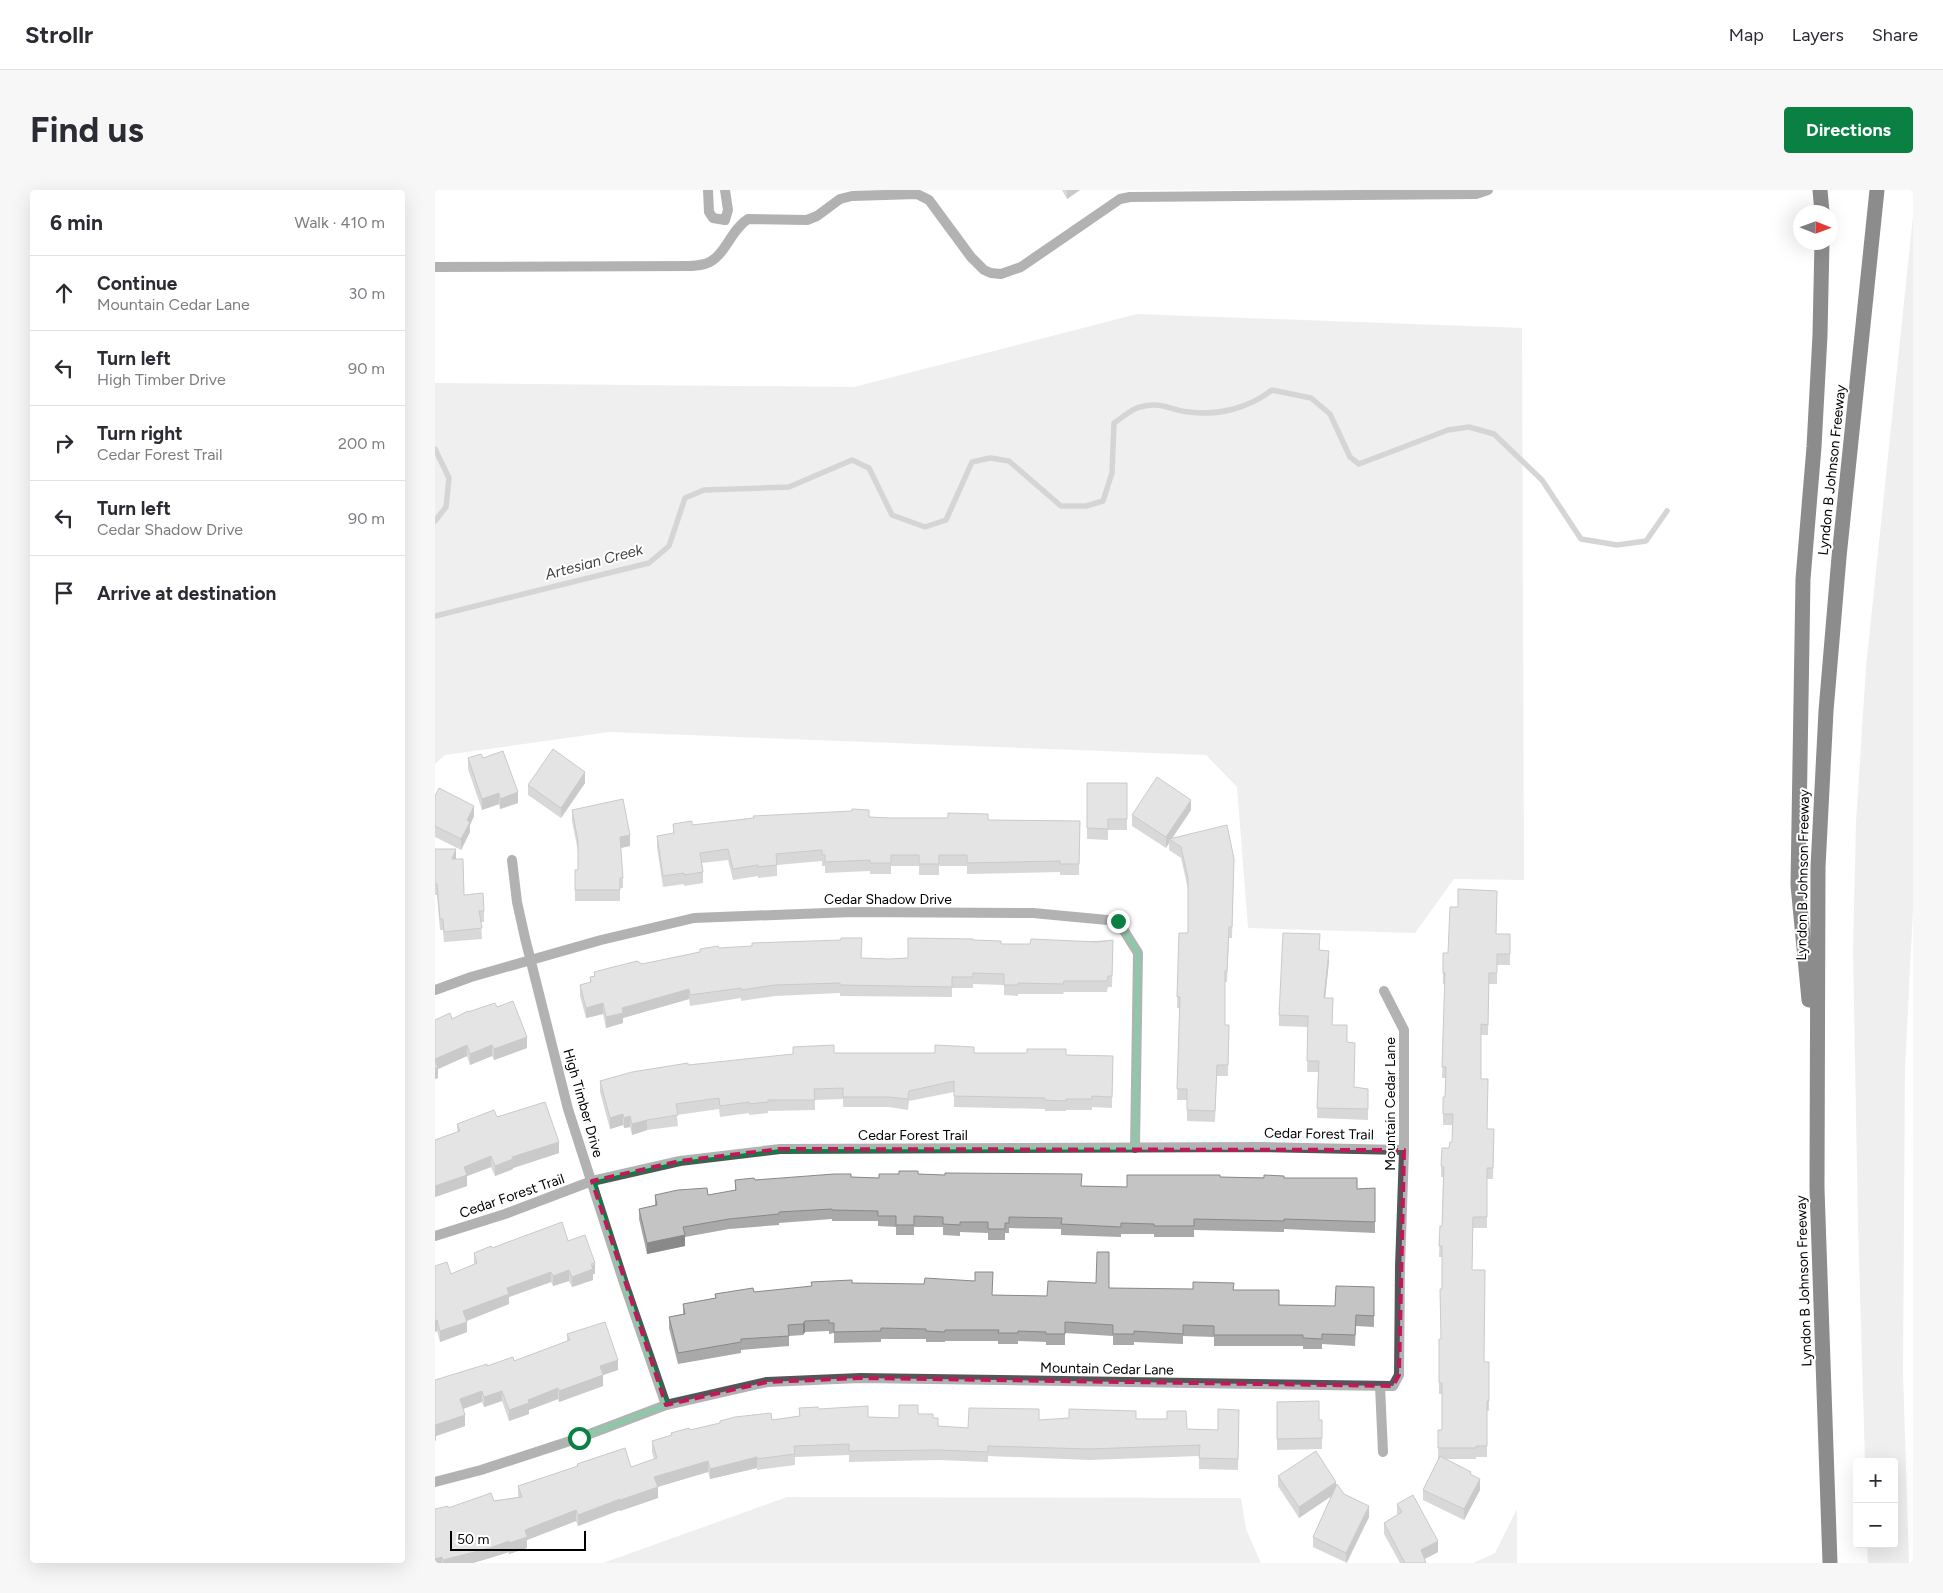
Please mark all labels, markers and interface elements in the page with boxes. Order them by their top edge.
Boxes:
text: Strollr [25,20,93,49]
text: Map [1729,24,1764,46]
text: Layers [1792,24,1844,46]
text: Share [1872,24,1918,46]
button: Directions [1784,107,1913,153]
text: Find us [30,109,144,151]
north arrow [1793,205,1838,250]
text: 6 min [50,210,103,235]
text: Walk · 410 m [295,213,385,232]
text: Continue [97,272,177,295]
icon: ahead [50,279,78,307]
text: 30 m [348,284,385,303]
text: Mountain Cedar Lane [97,295,250,314]
text: Turn left [97,347,171,370]
icon: left [50,354,78,382]
text: 90 m [348,359,385,378]
text: High Timber Drive [97,370,226,389]
street label: Lyndon B Johnson Freeway [1815,383,1849,556]
text: Turn right [97,422,183,445]
icon: right [50,429,78,457]
text: 200 m [338,434,385,453]
text: Cedar Forest Trail [97,445,223,464]
text: Turn left [97,497,171,520]
icon: left [50,504,78,532]
text: 90 m [348,509,385,528]
text: Cedar Shadow Drive [97,520,243,539]
water label: Artesian Creek [542,540,645,584]
icon: arrive [50,579,78,607]
text: Arrive at destination [97,582,276,605]
street label: Lyndon B Johnson Freeway [1793,789,1813,961]
street label: Cedar Shadow Drive [824,891,952,908]
route end [1107,910,1130,933]
street label: Mountain Cedar Lane [1382,1037,1399,1171]
street label: High Timber Drive [559,1047,607,1160]
street label: Cedar Forest Trail [1264,1125,1374,1143]
street label: Cedar Forest Trail [858,1127,968,1144]
street label: Cedar Forest Trail [457,1170,567,1222]
street label: Lyndon B Johnson Freeway [1792,1194,1815,1367]
street label: Mountain Cedar Lane [1040,1359,1174,1379]
route start [568,1427,591,1450]
map controls [1853,1458,1898,1548]
button: + [1853,1458,1898,1503]
button: − [1853,1503,1898,1548]
scale bar [450,1528,586,1551]
text: 50 m [457,1531,489,1548]

